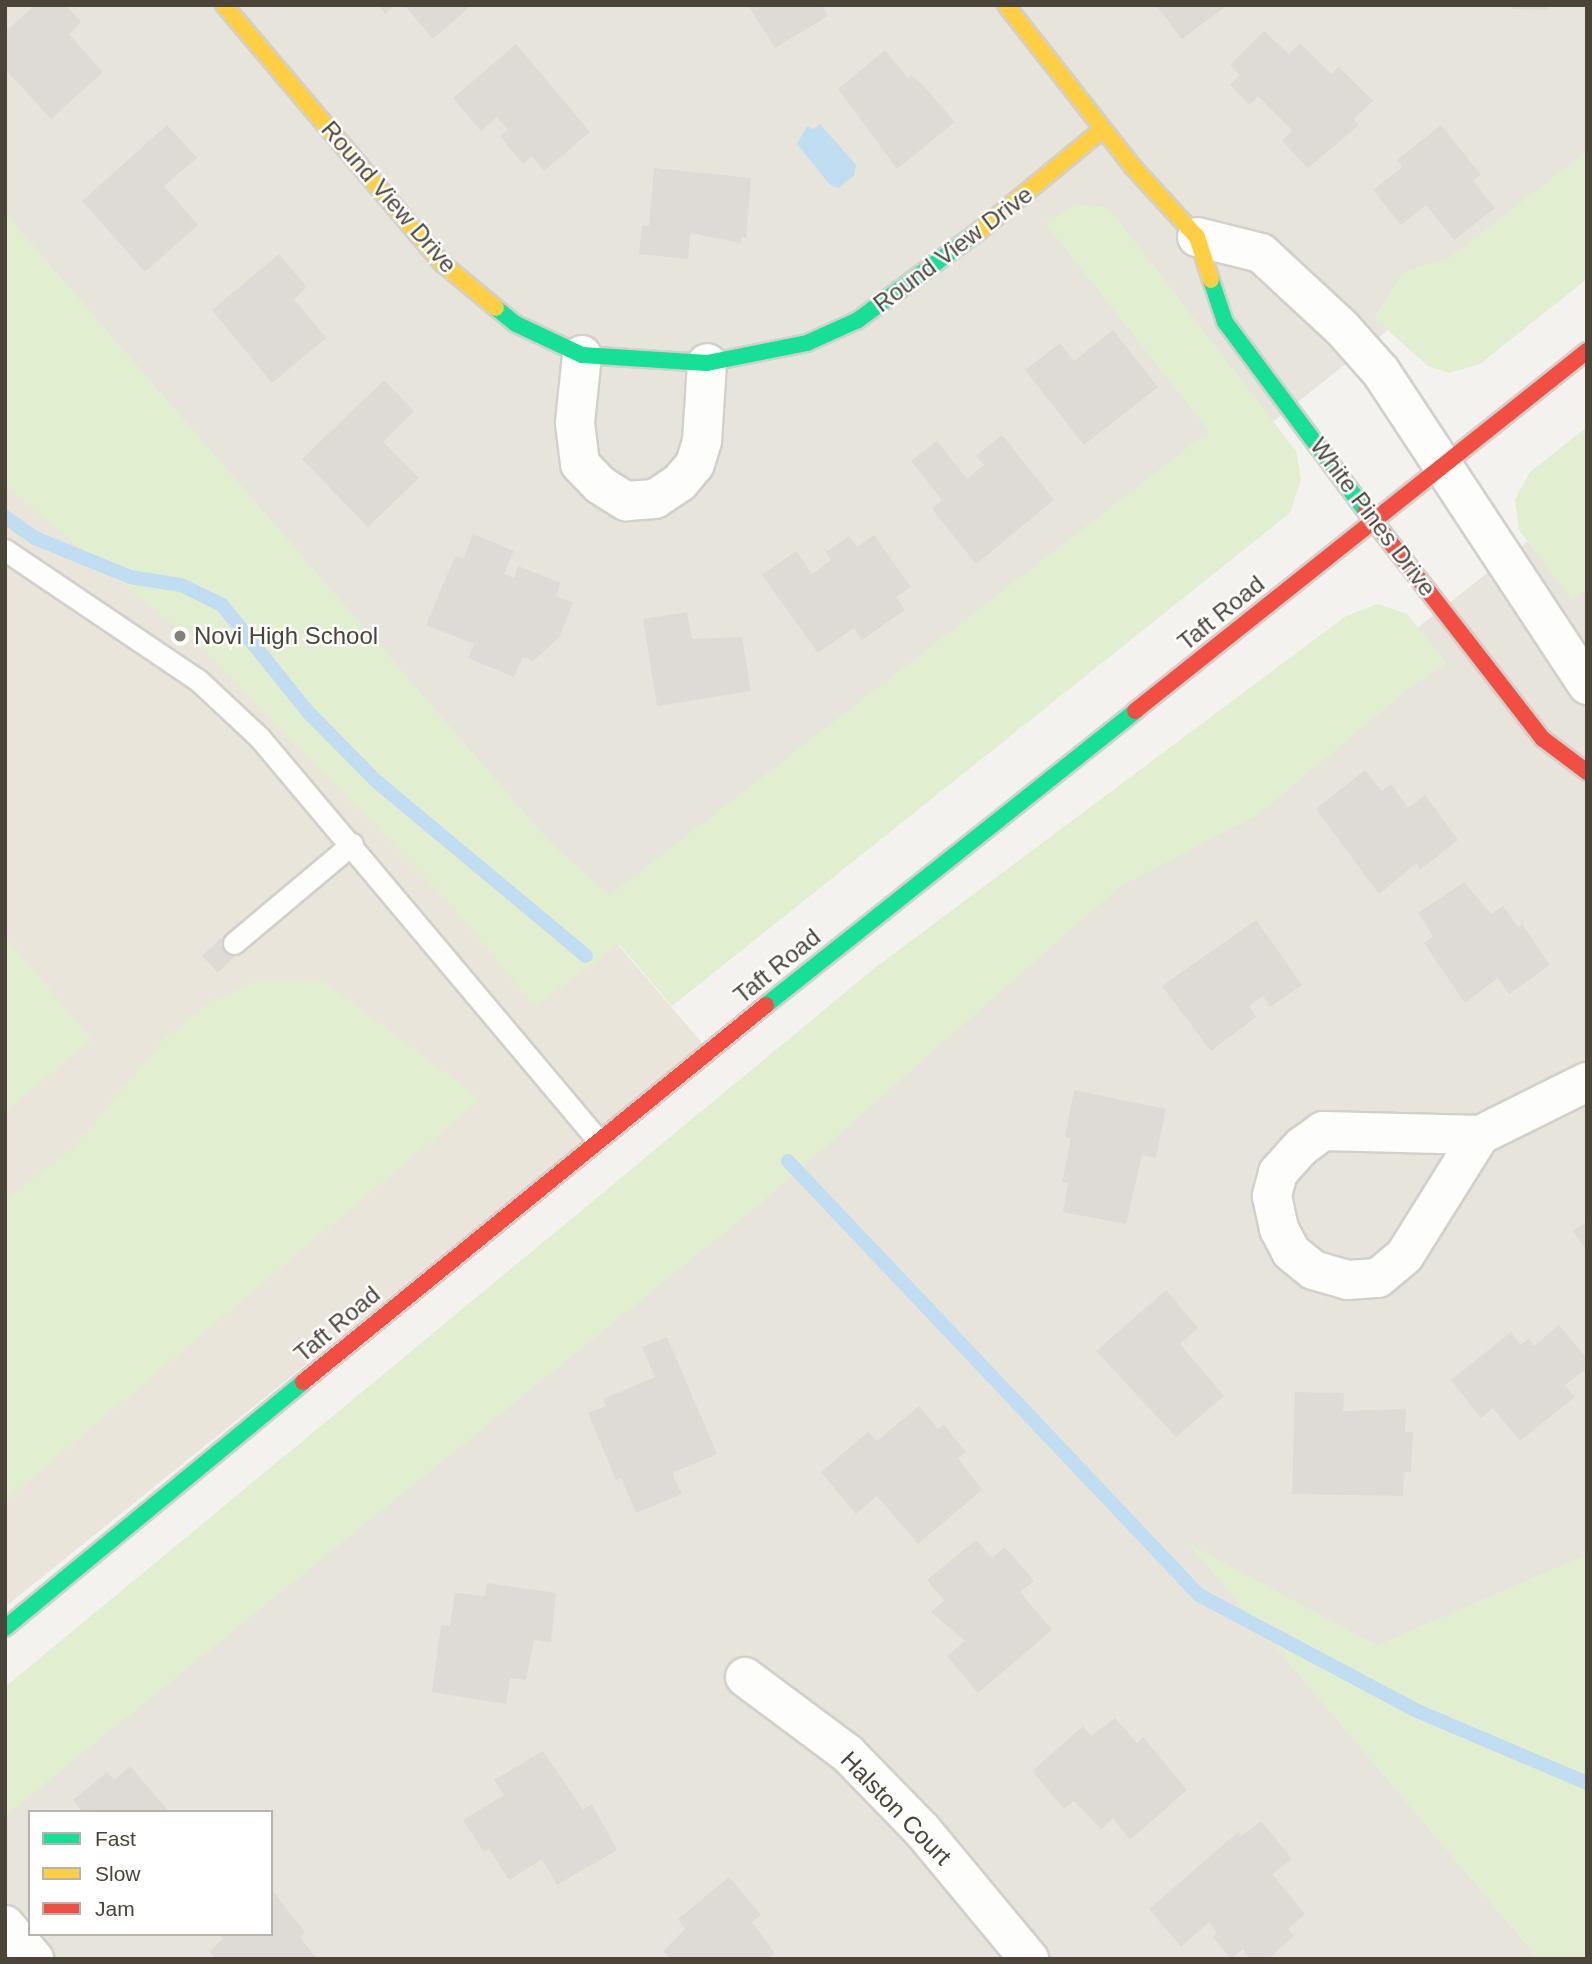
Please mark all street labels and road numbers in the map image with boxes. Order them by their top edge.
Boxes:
street label: Round View Drive [315,115,463,279]
street label: Round View Drive [868,180,1038,318]
street label: White Pines Drive [1304,432,1442,602]
street label: Taft Road [1172,569,1270,657]
street label: Taft Road [728,922,826,1010]
street label: Taft Road [288,1280,386,1368]
street label: Halston Court [835,1745,957,1871]

